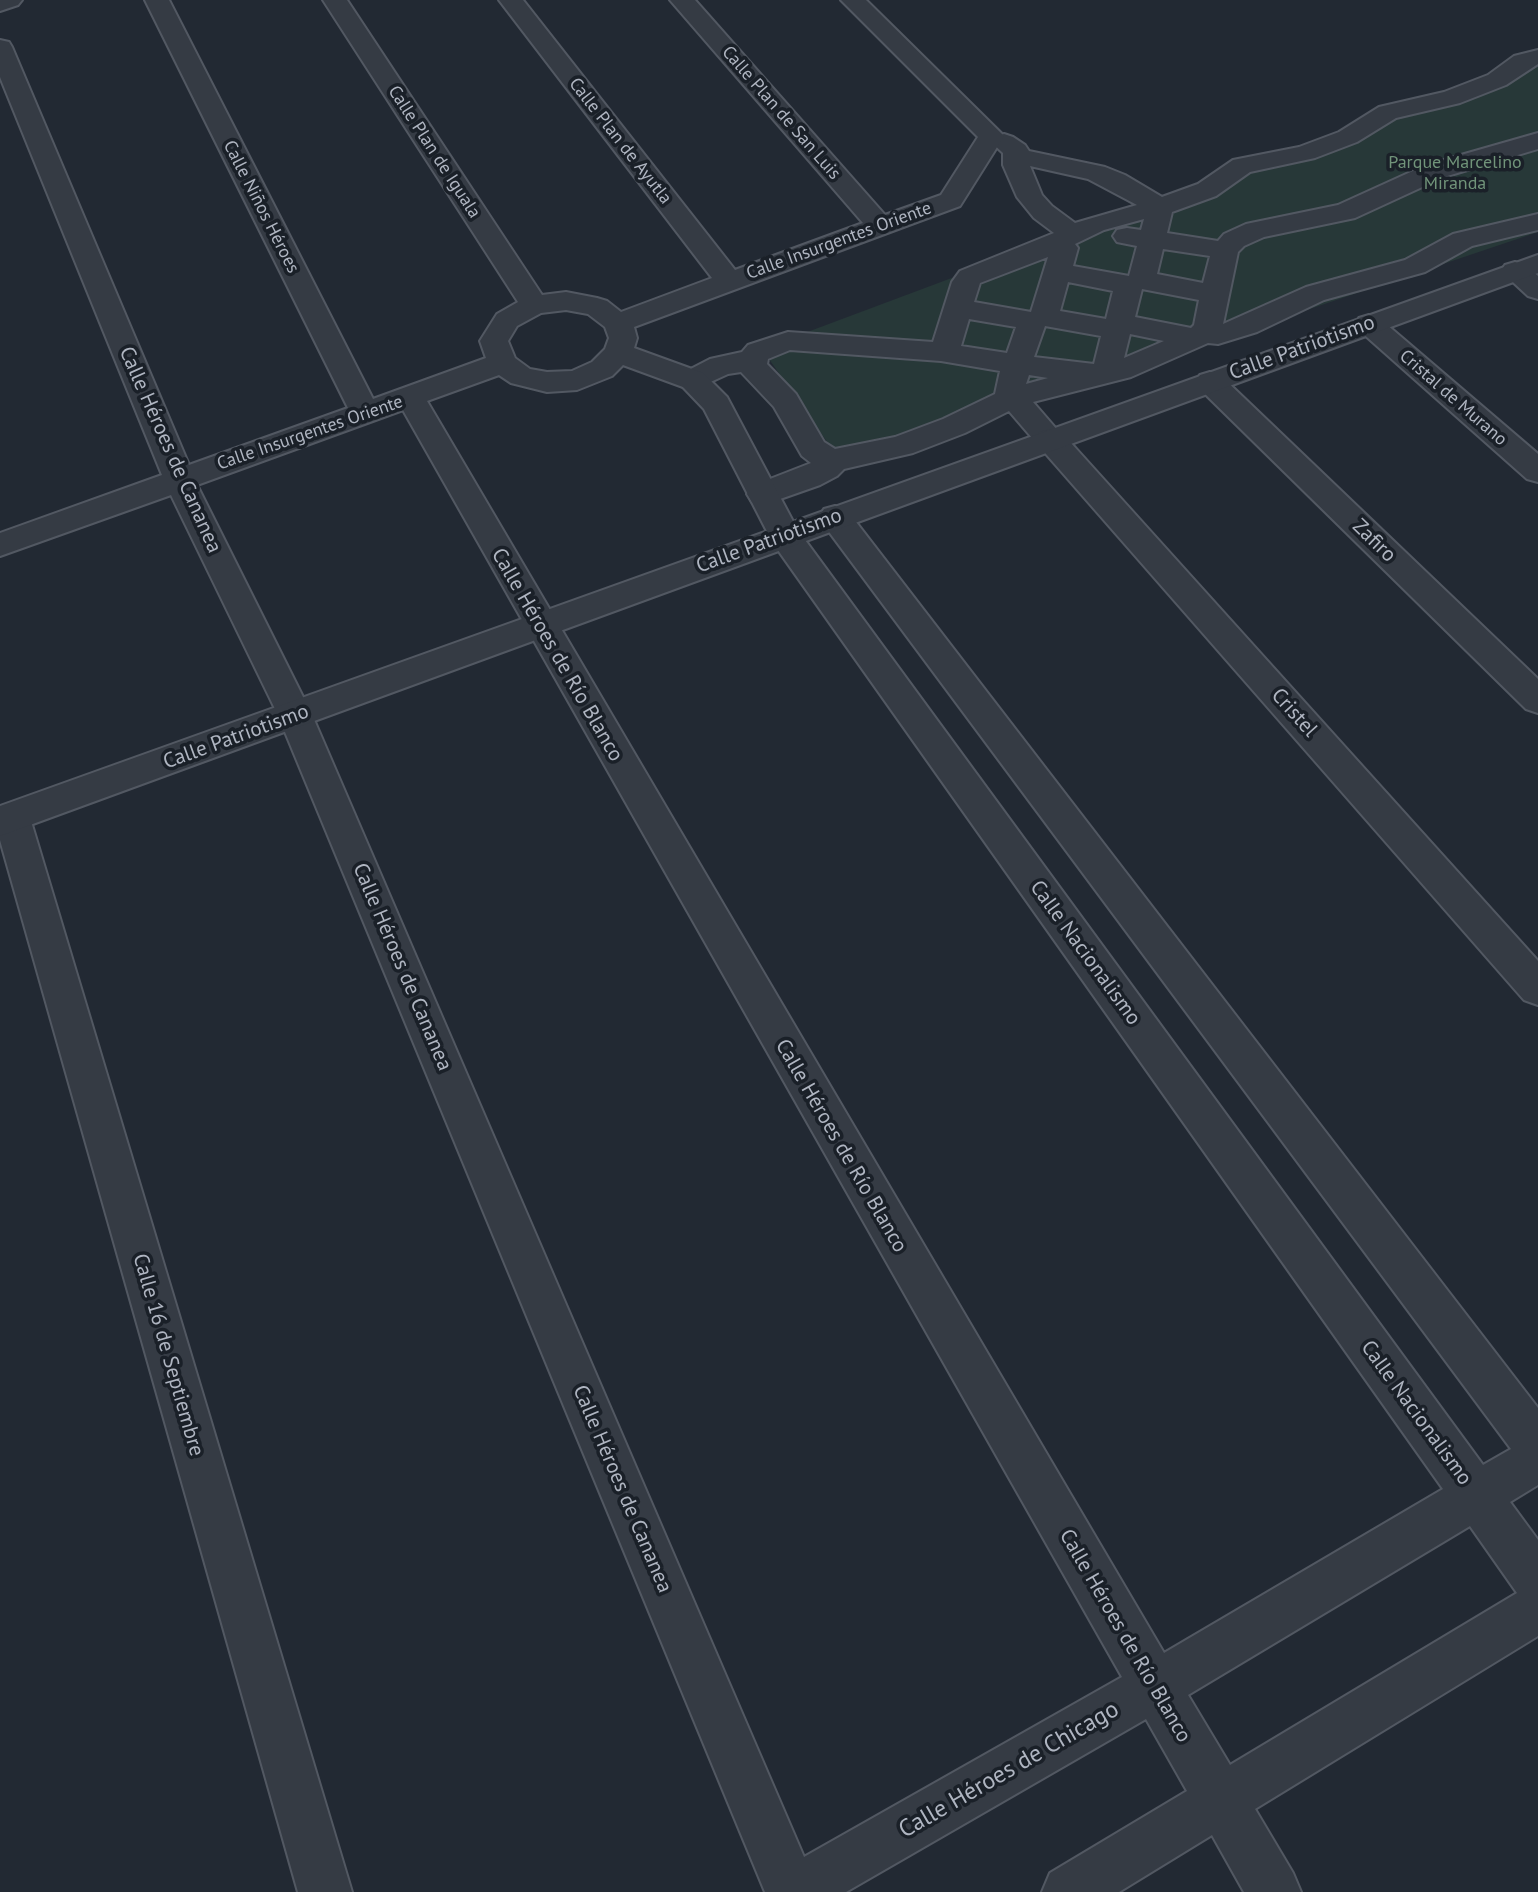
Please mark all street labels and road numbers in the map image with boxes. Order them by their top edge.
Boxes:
street label: Calle Plan de San Luis [717,42,845,184]
street label: Calle Plan de Ayutla [564,74,676,208]
street label: Calle Plan de Iguala [383,82,485,222]
street label: Calle Niños Héroes [218,137,304,277]
street label: Calle Insurgentes Oriente [744,197,934,285]
street label: Calle Patriotismo [1226,310,1378,386]
street label: Calle Héroes de Cananea [113,343,227,557]
street label: Cristal de Murano [1395,345,1511,451]
street label: Calle Insurgentes Oriente [214,391,406,475]
street label: Calle Patriotismo [693,503,845,579]
street label: Zafiro [1347,514,1401,568]
street label: Calle Héroes de Río Blanco [486,544,628,766]
street label: Cristel [1266,683,1322,743]
street label: Calle Patriotismo [160,699,312,775]
street label: Calle Héroes de Cananea [347,859,457,1075]
street label: Calle Nacionalismo [1024,876,1146,1030]
street label: Calle Héroes de Río Blanco [770,1035,912,1257]
street label: Calle 16 de Septiembre [127,1251,209,1459]
street label: Calle Nacionalismo [1355,1336,1477,1490]
street label: Calle Héroes de Cananea [567,1381,677,1597]
street label: Calle Héroes de Río Blanco [1054,1525,1196,1747]
street label: Calle Héroes de Chicago [894,1695,1124,1845]

